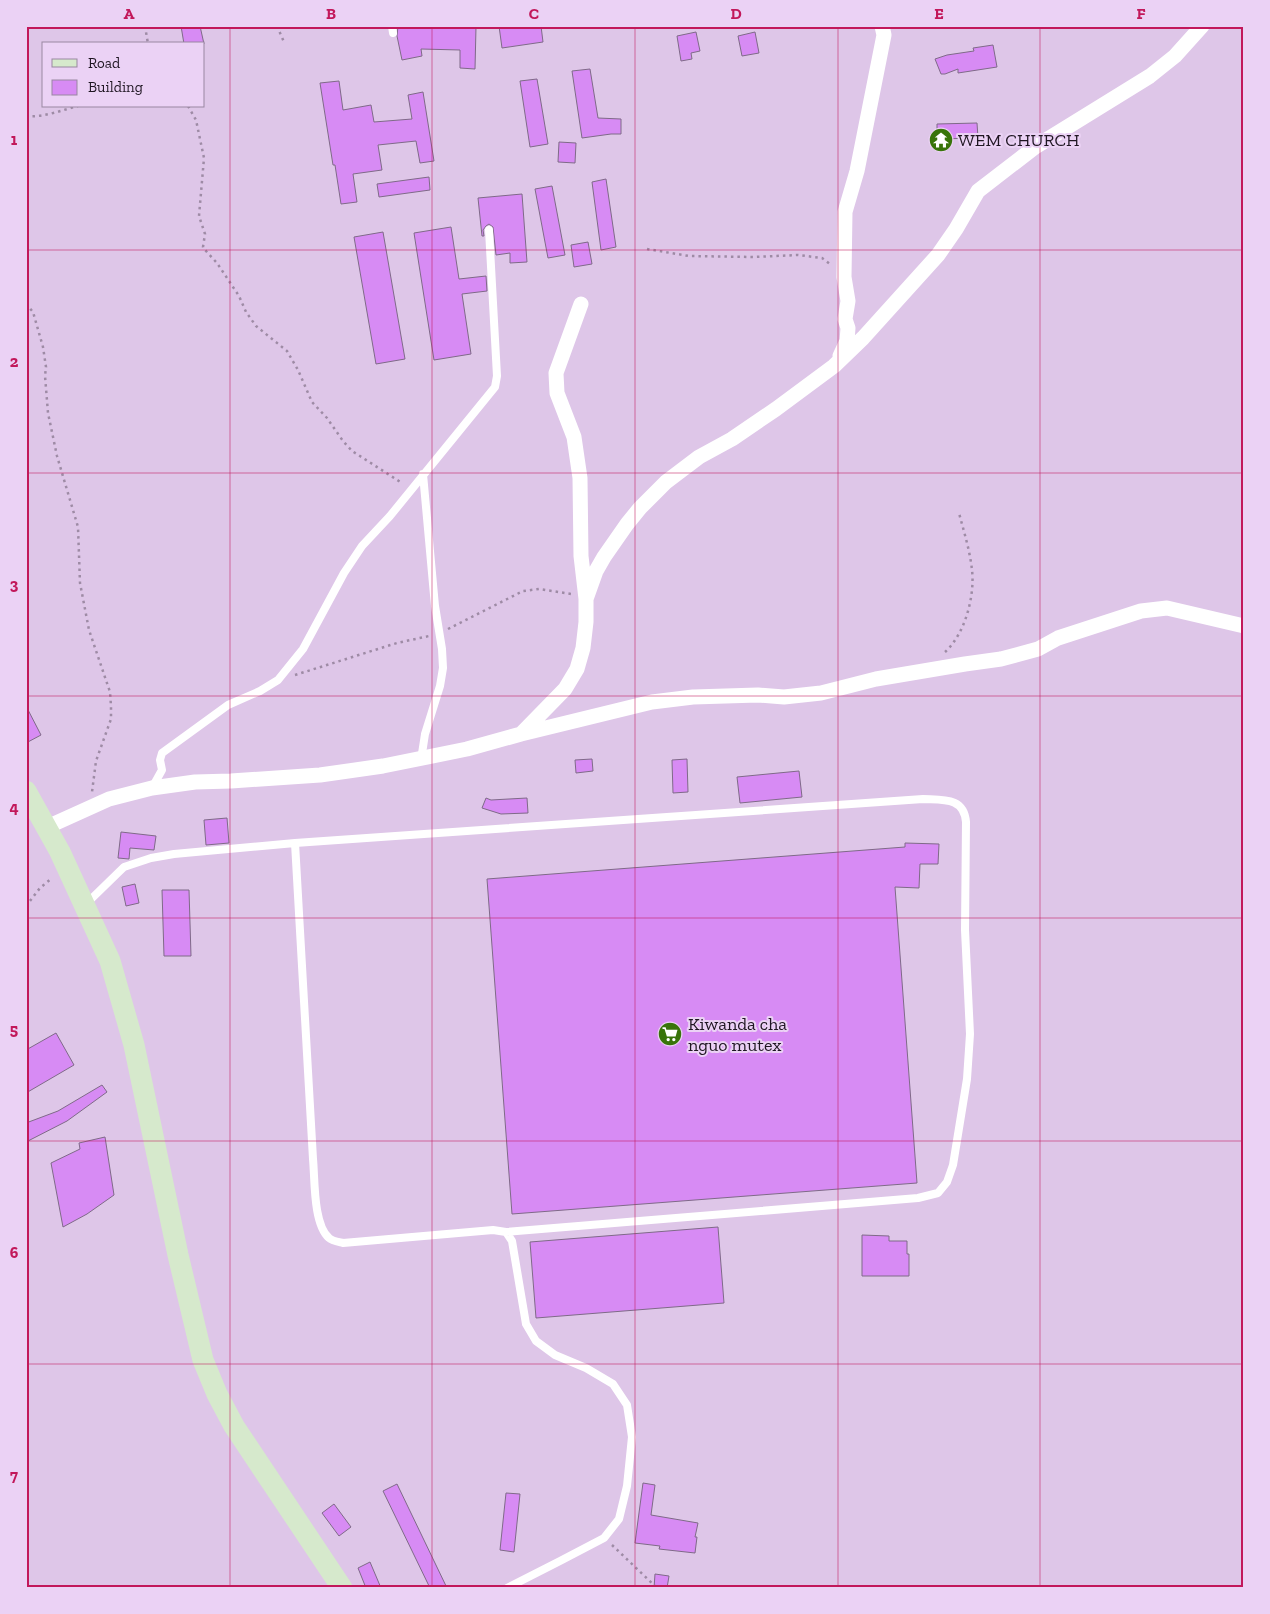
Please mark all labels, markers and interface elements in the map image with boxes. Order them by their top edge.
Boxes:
text: A [124,4,135,23]
text: B [326,4,336,23]
text: C [529,4,539,23]
text: D [730,4,742,23]
text: E [934,4,944,23]
text: F [1136,4,1146,23]
legend [42,42,205,108]
text: Road [88,54,121,72]
text: Building [88,78,143,96]
temple icon: WEM CHURCH [928,127,954,153]
place label: WEM CHURCH [958,129,1080,151]
text: 1 [11,130,18,149]
text: 2 [10,352,19,371]
text: 3 [10,575,19,594]
text: 4 [9,798,19,817]
place label: Kiwanda cha nguo mutex [688,1013,787,1056]
text: 5 [10,1020,18,1039]
supermarket icon: Kiwanda cha nguo mutex [657,1021,683,1047]
text: 6 [10,1243,19,1262]
text: 7 [10,1466,18,1485]

